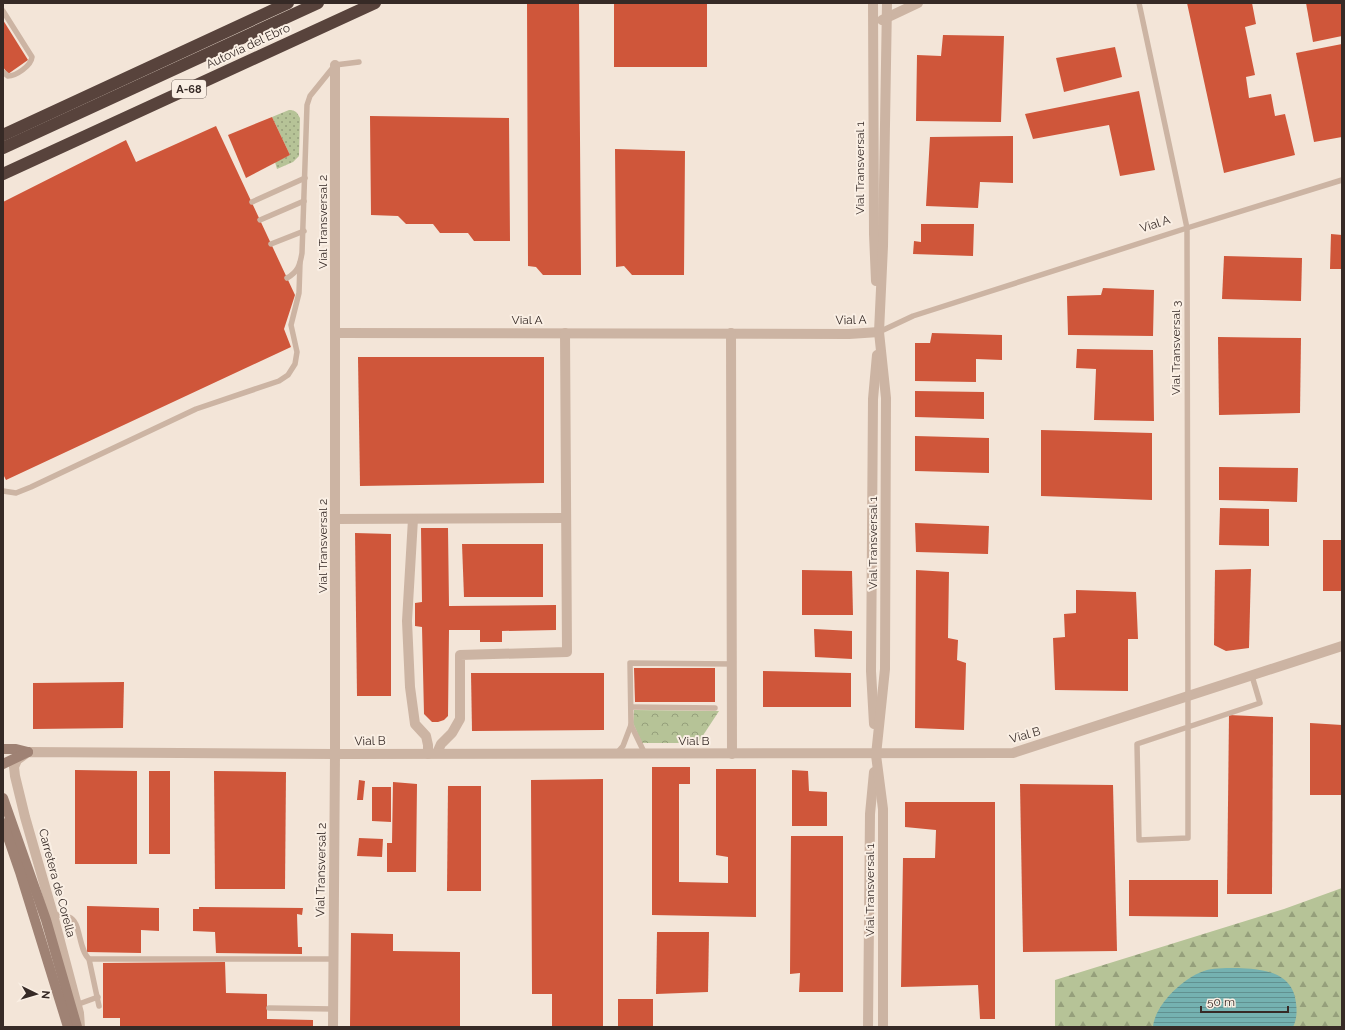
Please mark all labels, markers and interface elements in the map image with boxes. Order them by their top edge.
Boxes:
street label: Autovía del Ebro [204,20,292,72]
road number: A-68 [172,80,206,98]
street label: Vial Transversal 1 [853,121,867,215]
street label: Vial Transversal 2 [316,175,330,269]
street label: Vial A [1138,213,1172,235]
street label: Vial Transversal 3 [1169,301,1183,395]
street label: Vial A [511,313,543,327]
street label: Vial A [835,313,867,327]
street label: Vial Transversal 1 [866,496,880,590]
street label: Vial Transversal 2 [316,499,330,593]
street label: Vial B [1008,724,1042,746]
street label: Vial B [354,734,386,748]
street label: Vial B [678,734,710,748]
street label: Vial Transversal 2 [313,823,329,917]
street label: Carretera de Corella [36,827,78,939]
street label: Vial Transversal 1 [863,843,877,937]
north arrow [16,974,56,1014]
scale bar [1201,988,1288,1014]
text: N [39,990,52,1000]
text: 50 m [1207,995,1235,1009]

